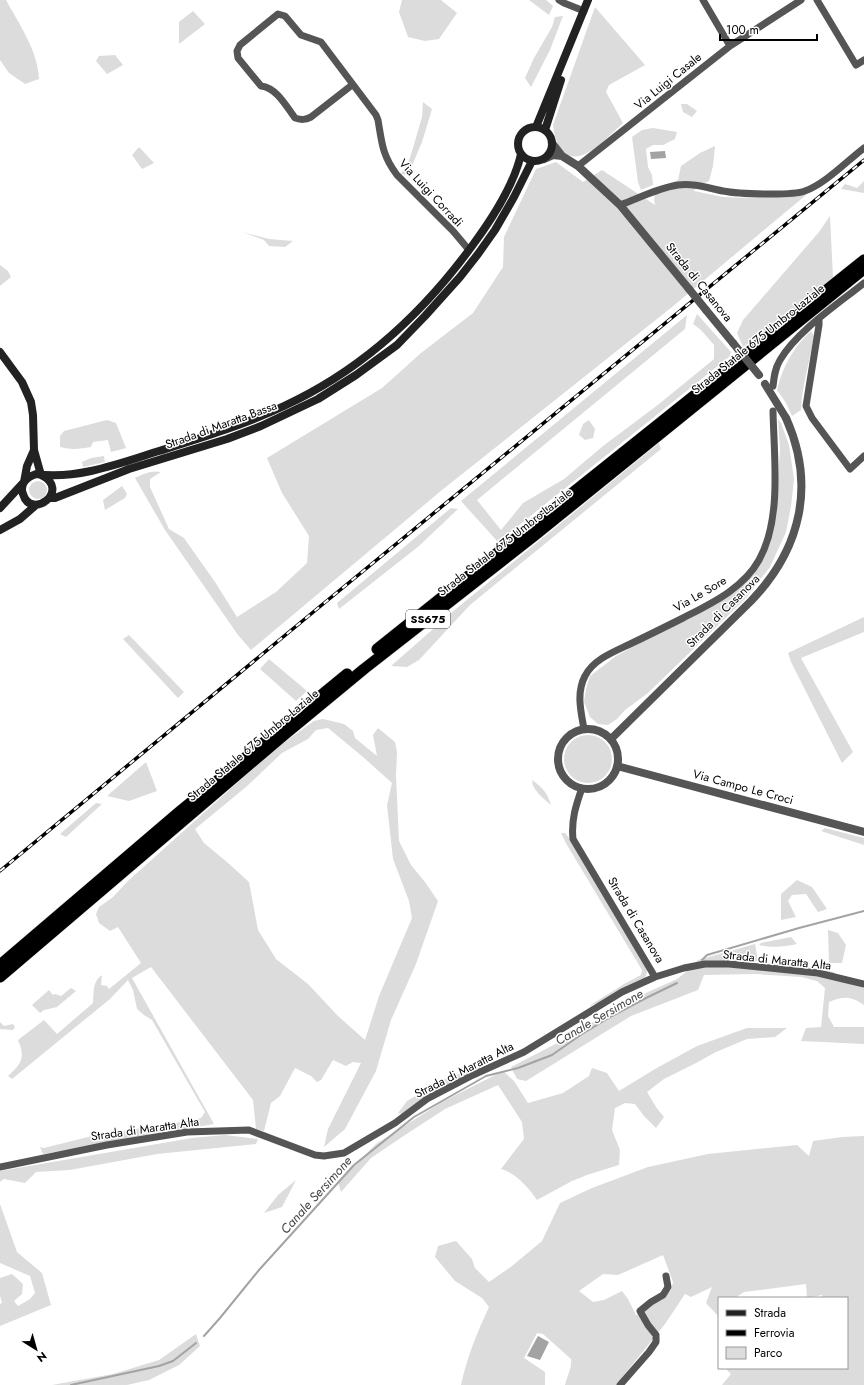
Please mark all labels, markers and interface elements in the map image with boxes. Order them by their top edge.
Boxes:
scale bar [720,16,817,42]
text: 100 m [726,21,759,39]
street label: Via Luigi Casale [630,48,706,114]
street label: Via Luigi Corradi [395,155,467,231]
street label: Strada di Casanova [661,238,737,326]
street label: Strada Statale 675 Umbro-Laziale [688,280,828,398]
street label: Strada di Maratta Bassa [163,396,280,454]
street label: Strada Statale 675 Umbro-Laziale [434,484,576,600]
street label: Strada di Casanova [682,570,764,652]
street label: Via Le Sore [670,571,730,617]
road number: SS675 [406,610,450,628]
street label: Strada Statale 675 Umbro-Laziale [183,684,323,806]
street label: Via Campo Le Croci [691,765,795,809]
street label: Strada di Casanova [603,874,669,967]
street label: Strada di Maratta Alta [722,945,832,975]
water label: Canale Sersimone [551,984,647,1050]
street label: Strada di Maratta Alta [411,1037,517,1103]
street label: Strada di Maratta Alta [90,1112,200,1145]
water label: Canale Sersimone [276,1152,356,1238]
legend [718,1297,848,1369]
text: Strada [754,1304,786,1322]
text: Ferrovia [754,1324,795,1342]
north arrow [16,1329,56,1369]
text: Parco [754,1344,783,1362]
text: N [34,1348,50,1366]

